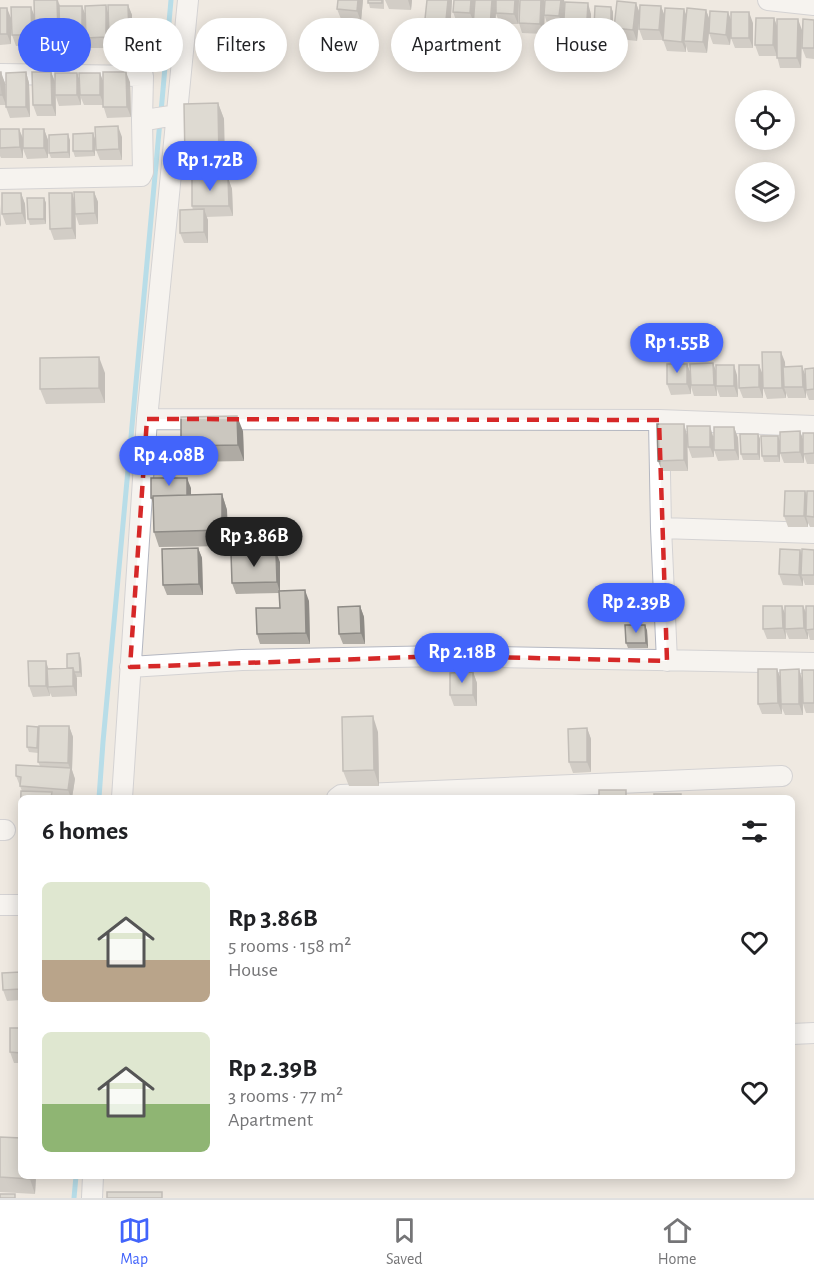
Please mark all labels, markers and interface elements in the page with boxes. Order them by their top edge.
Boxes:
chip: Buy [18,18,91,72]
chip: Rent [103,18,183,72]
chip: Filters [195,18,287,72]
chip: New [299,18,379,72]
chip: Apartment [391,18,522,72]
chip: House [534,18,628,72]
map controls [735,90,795,222]
button: locate [735,90,795,150]
pin: Rp 1.72B [148,141,272,192]
text: Rp 1.72B [177,150,243,170]
button: layers [735,162,795,222]
pin: Rp 1.55B [615,323,739,374]
text: Rp 1.55B [644,332,710,352]
pin: Rp 4.08B [107,436,231,487]
text: Rp 4.08B [133,445,205,465]
pin: Rp 3.86B [192,517,316,568]
text: Rp 3.86B [219,526,289,546]
pin: Rp 2.39B [574,583,698,634]
text: Rp 2.39B [602,592,670,612]
pin: Rp 2.18B [400,633,524,684]
text: Rp 2.18B [428,642,496,662]
icon: filters [738,815,771,848]
text: 6 homes [42,818,128,844]
text: Rp 3.86B [228,905,318,931]
icon: home [90,906,162,978]
icon: heart [738,926,771,959]
text: 5 rooms · 158 m² [228,936,351,956]
text: House [228,960,278,980]
text: Rp 2.39B [228,1055,317,1081]
icon: home [90,1056,162,1128]
icon: heart [738,1076,771,1109]
text: 3 rooms · 77 m² [228,1086,343,1106]
text: Apartment [228,1110,313,1130]
tab: Map [118,1214,151,1269]
tab: Saved [386,1214,423,1269]
tab: Home [658,1214,696,1269]

